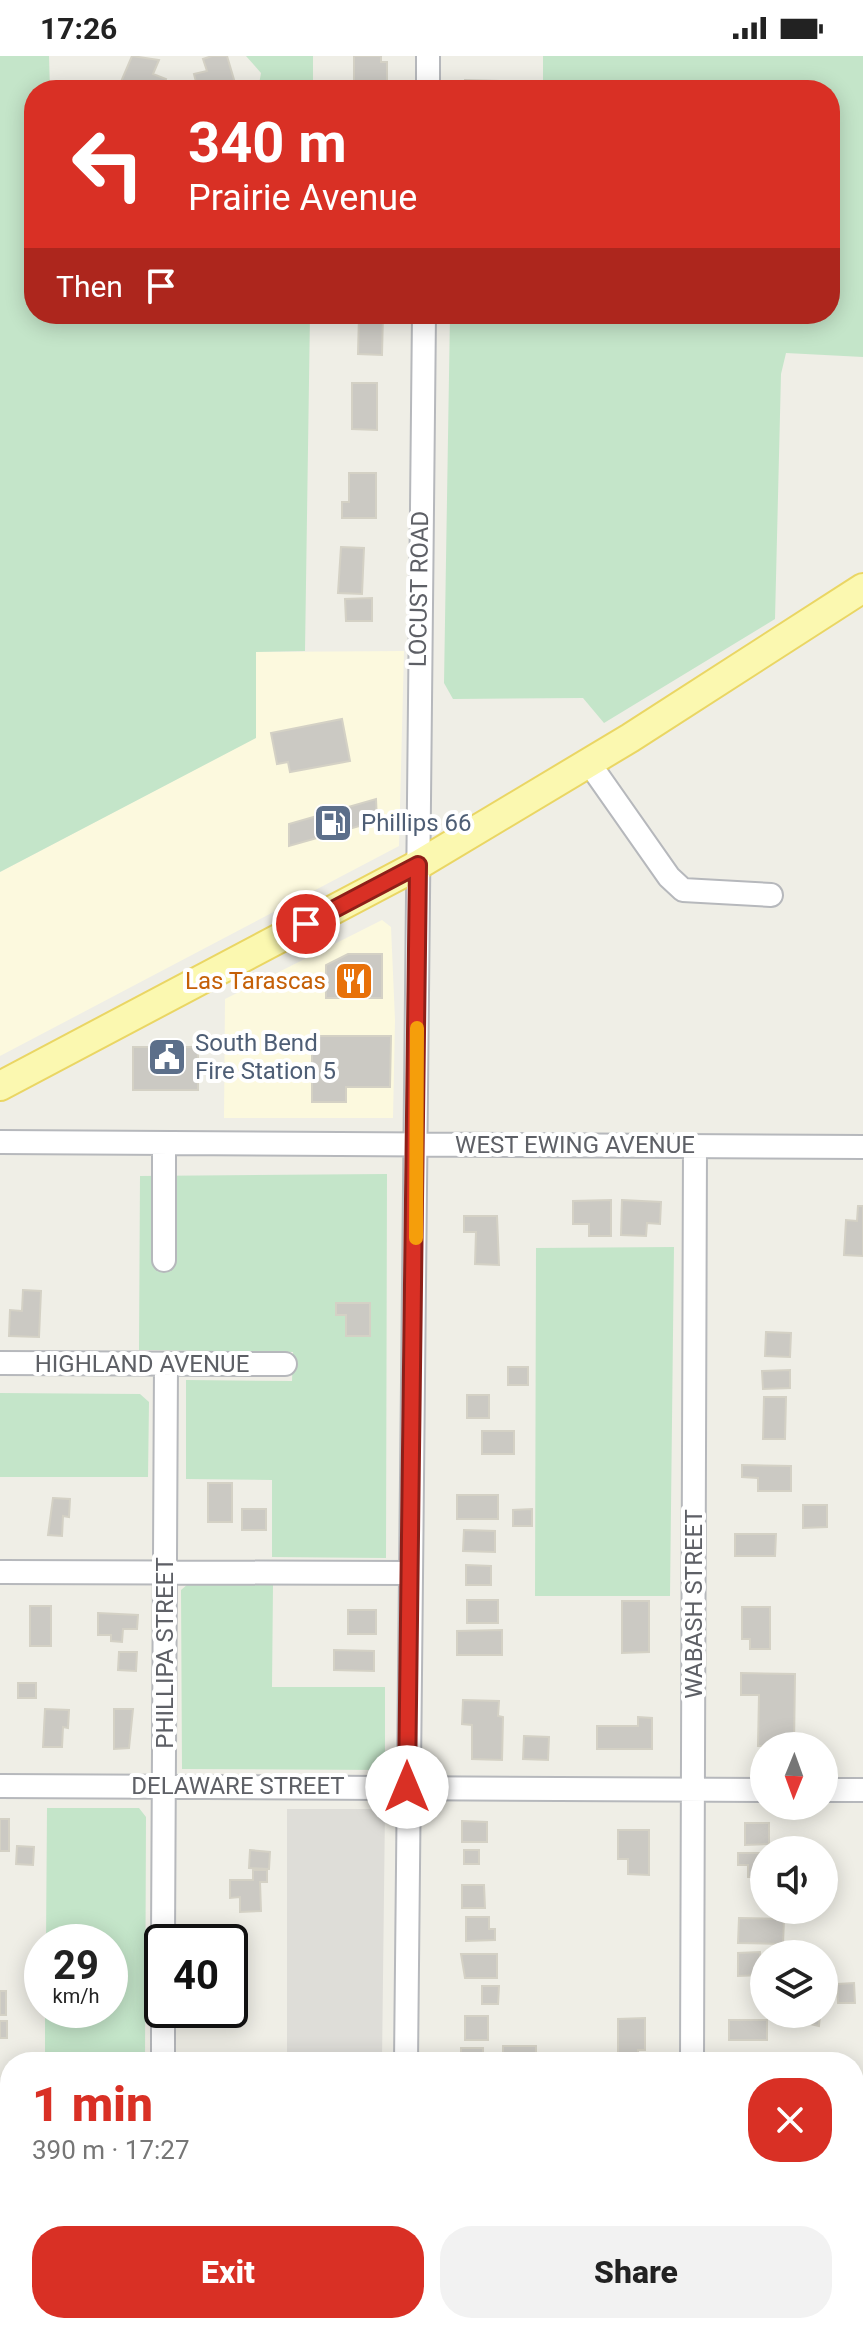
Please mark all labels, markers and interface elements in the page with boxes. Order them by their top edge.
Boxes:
text: 17:26 [40,11,117,46]
text: 340 m [188,110,347,176]
icon: left [56,112,160,216]
text: Prairie Avenue [188,177,417,219]
icon: arrive [139,264,183,308]
text: Then [56,269,123,304]
street label: LOCUST ROAD [404,511,434,667]
fuel station icon: Phillips 66 [312,802,354,844]
place label: Phillips 66 [361,809,472,837]
pin [272,890,340,958]
icon: arrive [284,902,328,946]
restaurant icon: Las Tarascas [333,960,375,1002]
place label: Las Tarascas [185,967,326,995]
place label: South Bend Fire Station 5 [195,1029,336,1085]
public building icon: South Bend Fire Station 5 [146,1036,188,1078]
street label: WEST EWING AVENUE [455,1131,695,1159]
street label: HIGHLAND AVENUE [35,1350,249,1378]
street label: WABASH STREET [680,1509,708,1699]
street label: PHILLIPA STREET [151,1557,179,1749]
north arrow [750,1732,838,1820]
map controls [750,1732,838,2028]
position arrow [365,1745,449,1829]
street label: DELAWARE STREET [131,1772,345,1800]
button: sound [750,1836,838,1924]
speed limit sign: 40 [144,1924,248,2028]
button: layers [750,1940,838,2028]
text: 29 [53,1942,99,1989]
text: km/h [53,1984,99,2008]
text: 1 min [32,2076,153,2133]
button: close [748,2078,832,2162]
text: 390 m · 17:27 [32,2135,190,2165]
button: Exit [32,2226,424,2318]
button: Share [440,2226,832,2318]

